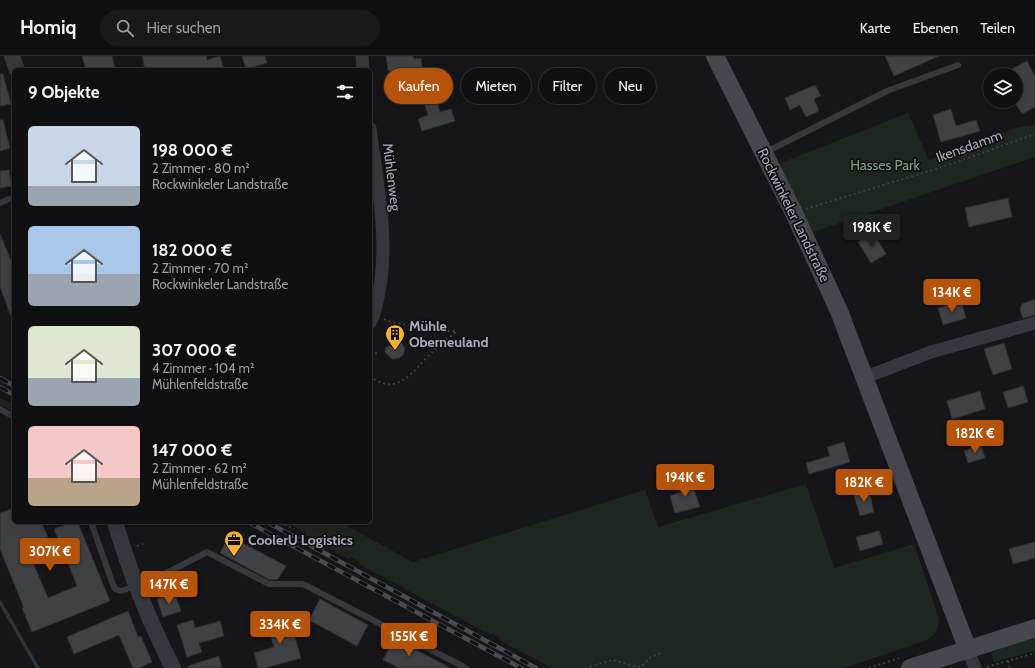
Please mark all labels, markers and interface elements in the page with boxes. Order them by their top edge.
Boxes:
search box [100,10,380,46]
text: Homiq [20,16,76,39]
icon: search [114,17,136,39]
text: Hier suchen [146,19,221,37]
text: Karte [860,19,891,37]
text: Ebenen [913,19,958,37]
text: Teilen [980,19,1015,37]
chip: Kaufen [384,68,453,104]
chip: Mieten [461,68,531,104]
chip: Filter [539,68,596,104]
chip: Neu [604,68,656,104]
map controls [983,68,1023,108]
button: layers [983,68,1023,108]
icon: filters [334,81,356,103]
text: 9 Objekte [28,82,100,102]
street label: Ikensdamm [933,126,1005,166]
text: 198 000 € [152,140,233,160]
icon: home [60,142,108,190]
street label: Mühlenweg [379,142,405,213]
street label: Rockwinkeler Landstraße [754,145,834,285]
park label: Hasses Park [850,156,920,174]
text: 2 Zimmer · 80 m² [152,160,250,176]
text: Rockwinkeler Landstraße [152,176,288,192]
pin: 198K € [839,214,905,248]
text: 198K € [852,219,892,235]
text: 182 000 € [152,240,232,260]
icon: home [60,242,108,290]
text: 2 Zimmer · 70 m² [152,260,248,276]
text: Rockwinkeler Landstraße [152,276,288,292]
pin: 134K € [919,279,985,313]
text: 134K € [932,284,972,300]
place label: Mühle Oberneuland [409,317,488,351]
building icon: Mühle Oberneuland [384,323,406,351]
text: 307 000 € [152,340,236,360]
icon: home [60,342,108,390]
text: 4 Zimmer · 104 m² [152,360,254,376]
text: Mühlenfeldstraße [152,376,248,392]
pin: 182K € [942,420,1008,454]
text: 182K € [956,425,994,441]
text: 147 000 € [152,440,232,460]
icon: home [60,442,108,490]
text: 2 Zimmer · 62 m² [152,460,247,476]
pin: 194K € [652,464,718,498]
text: 194K € [665,469,705,485]
pin: 182K € [831,469,897,503]
text: 182K € [845,474,883,490]
text: Mühlenfeldstraße [152,476,248,492]
office icon: CoolerU Logistics [223,529,245,557]
place label: CoolerU Logistics [248,531,353,549]
pin: 307K € [17,538,83,572]
text: 307K € [29,543,71,559]
pin: 147K € [136,571,202,605]
text: 147K € [150,576,188,592]
pin: 334K € [247,611,313,645]
text: 334K € [259,616,301,632]
pin: 155K € [376,623,442,657]
text: 155K € [390,628,428,644]

